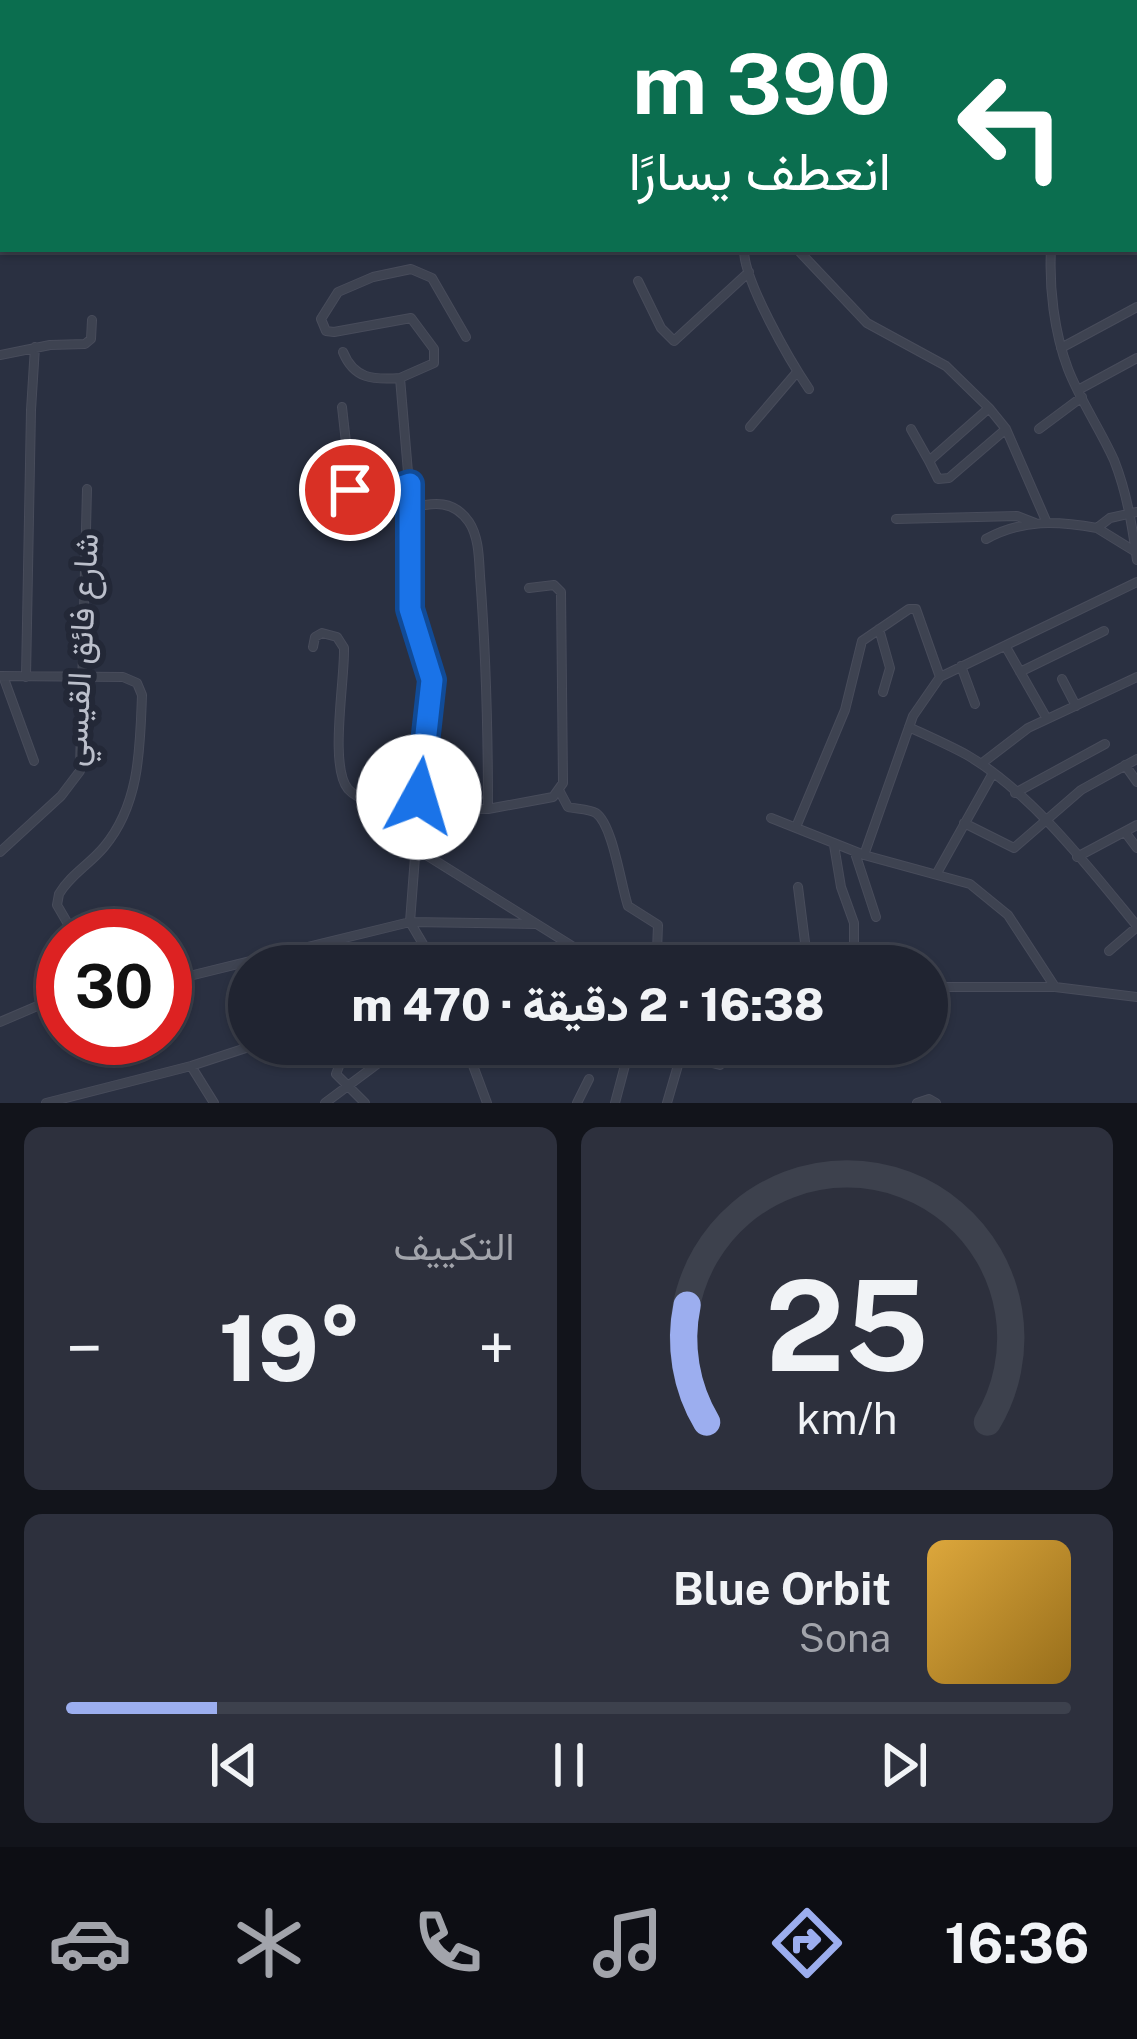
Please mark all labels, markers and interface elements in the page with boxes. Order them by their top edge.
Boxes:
text: 390 m [632,34,891,133]
icon: left [933,48,1089,204]
text: انعطف يسارًا [629,139,891,202]
pin [299,439,401,541]
icon: arrive [317,457,383,523]
street label: شارع فائق القيسي [55,532,113,768]
position arrow [356,734,482,860]
speed limit sign: 30 [36,909,192,1065]
text: 16:38 · 2 دقيقة · 470 m [352,978,824,1031]
text: التكييف [394,1223,515,1269]
text: 25 [765,1252,928,1399]
text: 19° [219,1295,362,1401]
text: − [66,1309,103,1387]
text: + [478,1309,515,1387]
text: km/h [796,1392,897,1443]
text: Blue Orbit [673,1562,891,1615]
text: Sona [799,1615,891,1661]
icon: previous [201,1732,267,1798]
icon: pause [536,1732,602,1798]
icon: next [871,1732,937,1798]
icon: car [48,1901,132,1985]
icon: climate [227,1901,311,1985]
icon: phone [406,1901,490,1985]
icon: music [586,1901,670,1985]
icon: directions [765,1901,849,1985]
text: 16:36 [945,1912,1089,1975]

